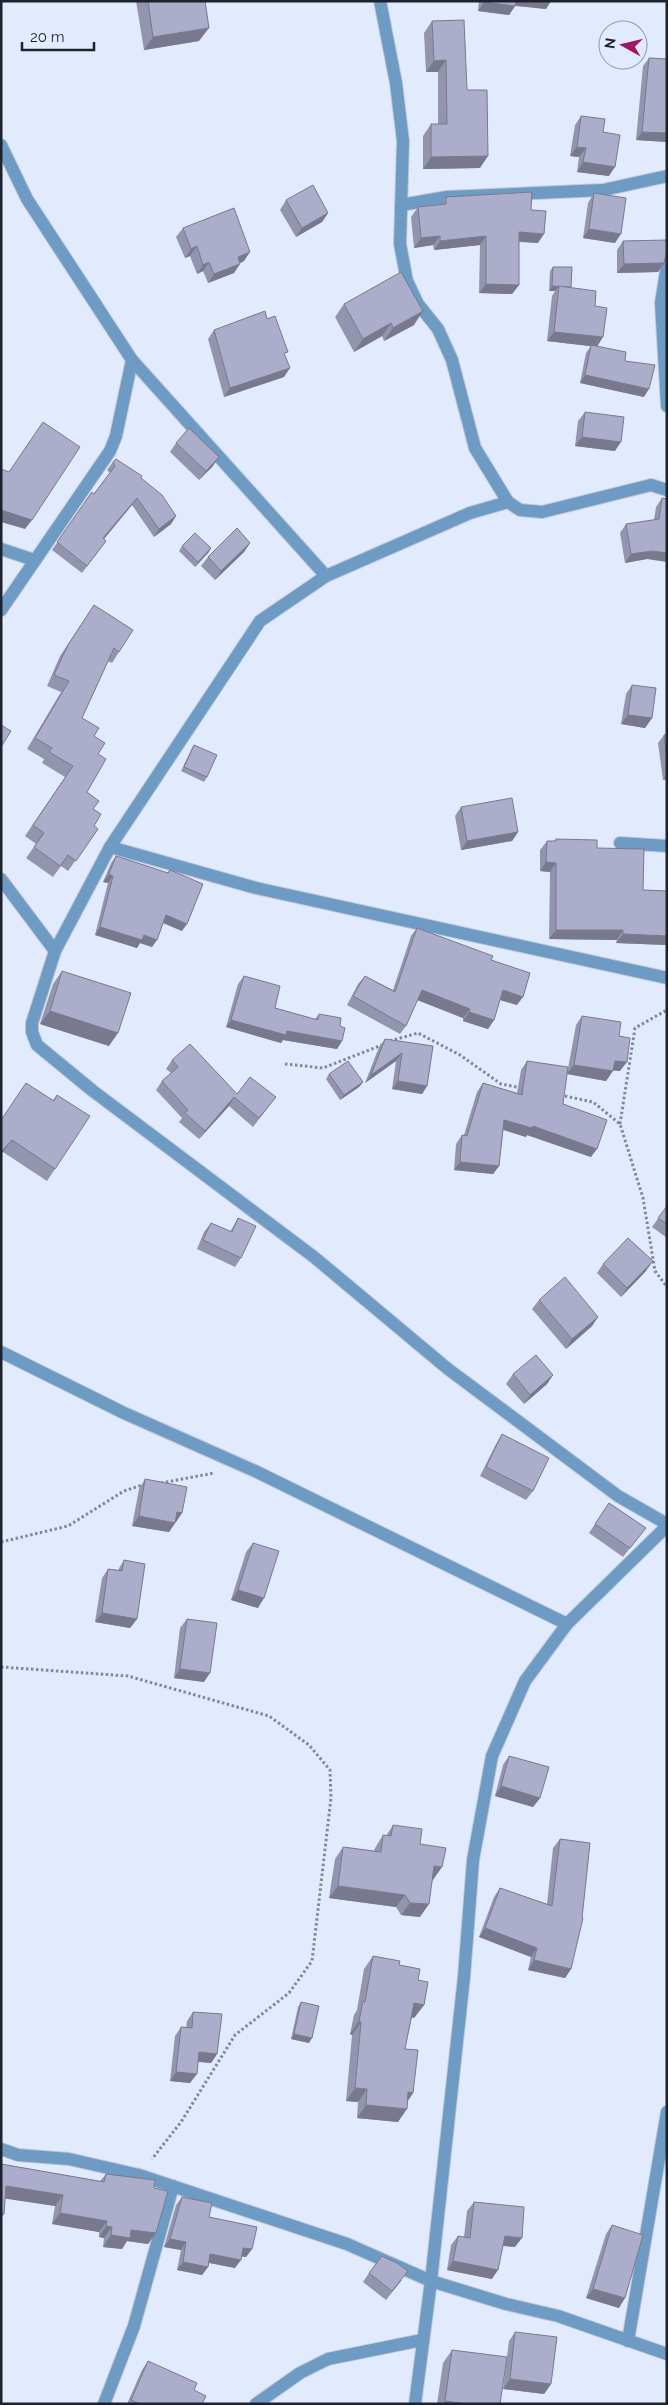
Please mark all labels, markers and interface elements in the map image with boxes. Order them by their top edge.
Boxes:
scale bar [22,20,95,52]
north arrow [598,20,648,70]
text: 20 m [30,28,65,46]
text: N [601,37,619,50]

